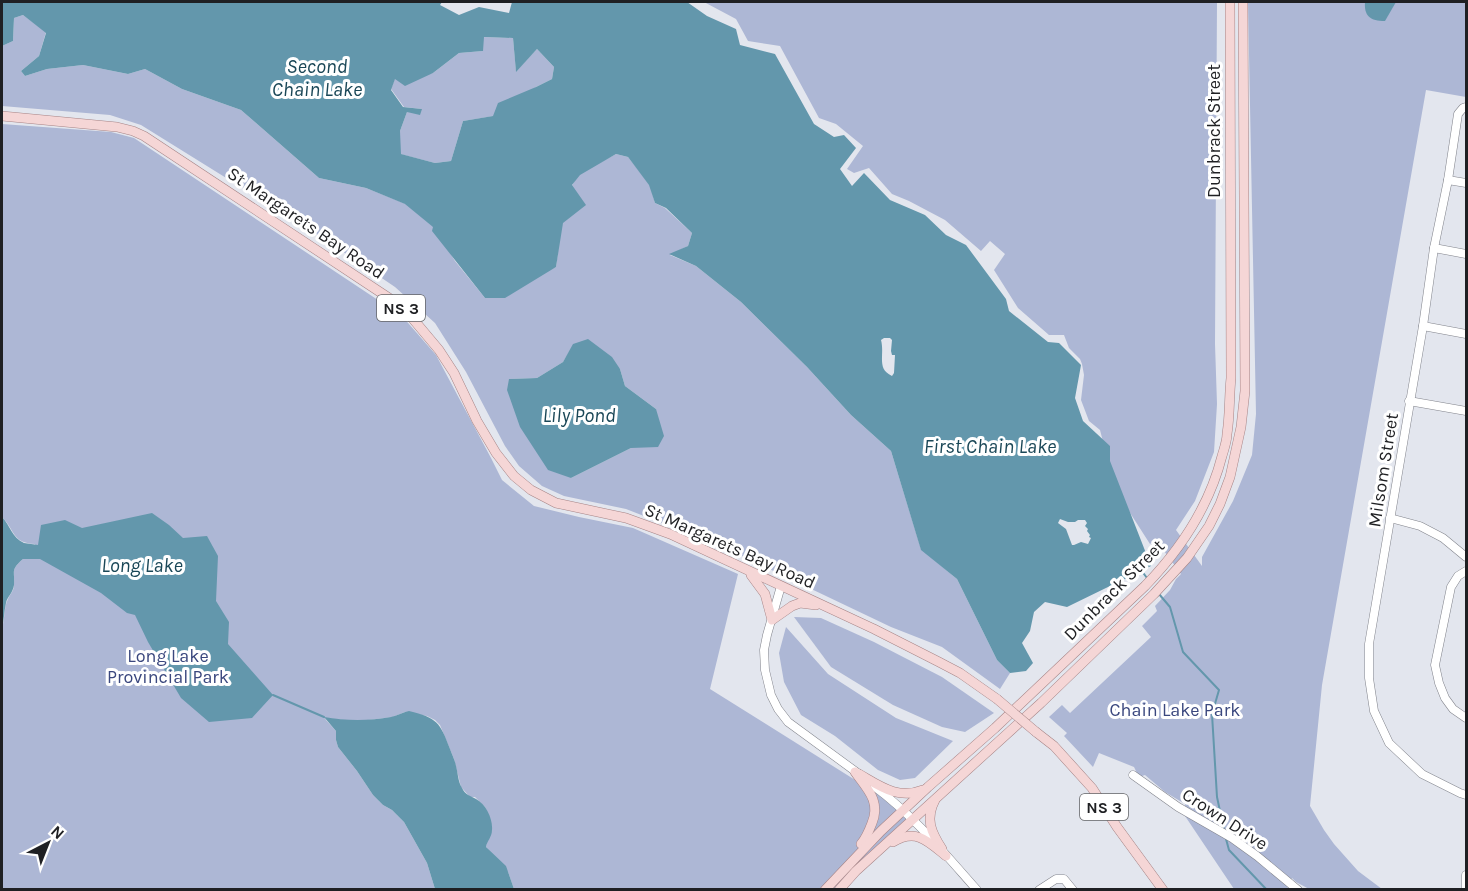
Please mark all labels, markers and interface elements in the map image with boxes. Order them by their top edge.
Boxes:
water label: Second Chain Lake [272,55,362,101]
street label: Dunbrack Street [1203,64,1225,198]
street label: St Margarets Bay Road [223,162,389,284]
road number: NS 3 [377,295,425,321]
water label: Lily Pond [542,404,616,427]
street label: Milsom Street [1363,411,1403,529]
water label: First Chain Lake [924,435,1056,458]
street label: St Margarets Bay Road [641,498,819,594]
street label: Dunbrack Street [1059,535,1169,645]
water label: Long Lake [101,554,183,577]
park label: Long Lake Provincial Park [107,645,229,688]
park label: Chain Lake Park [1110,699,1240,721]
street label: Crown Drive [1178,783,1272,855]
road number: NS 3 [1080,794,1128,820]
north arrow [18,813,78,873]
text: N [47,821,68,843]

